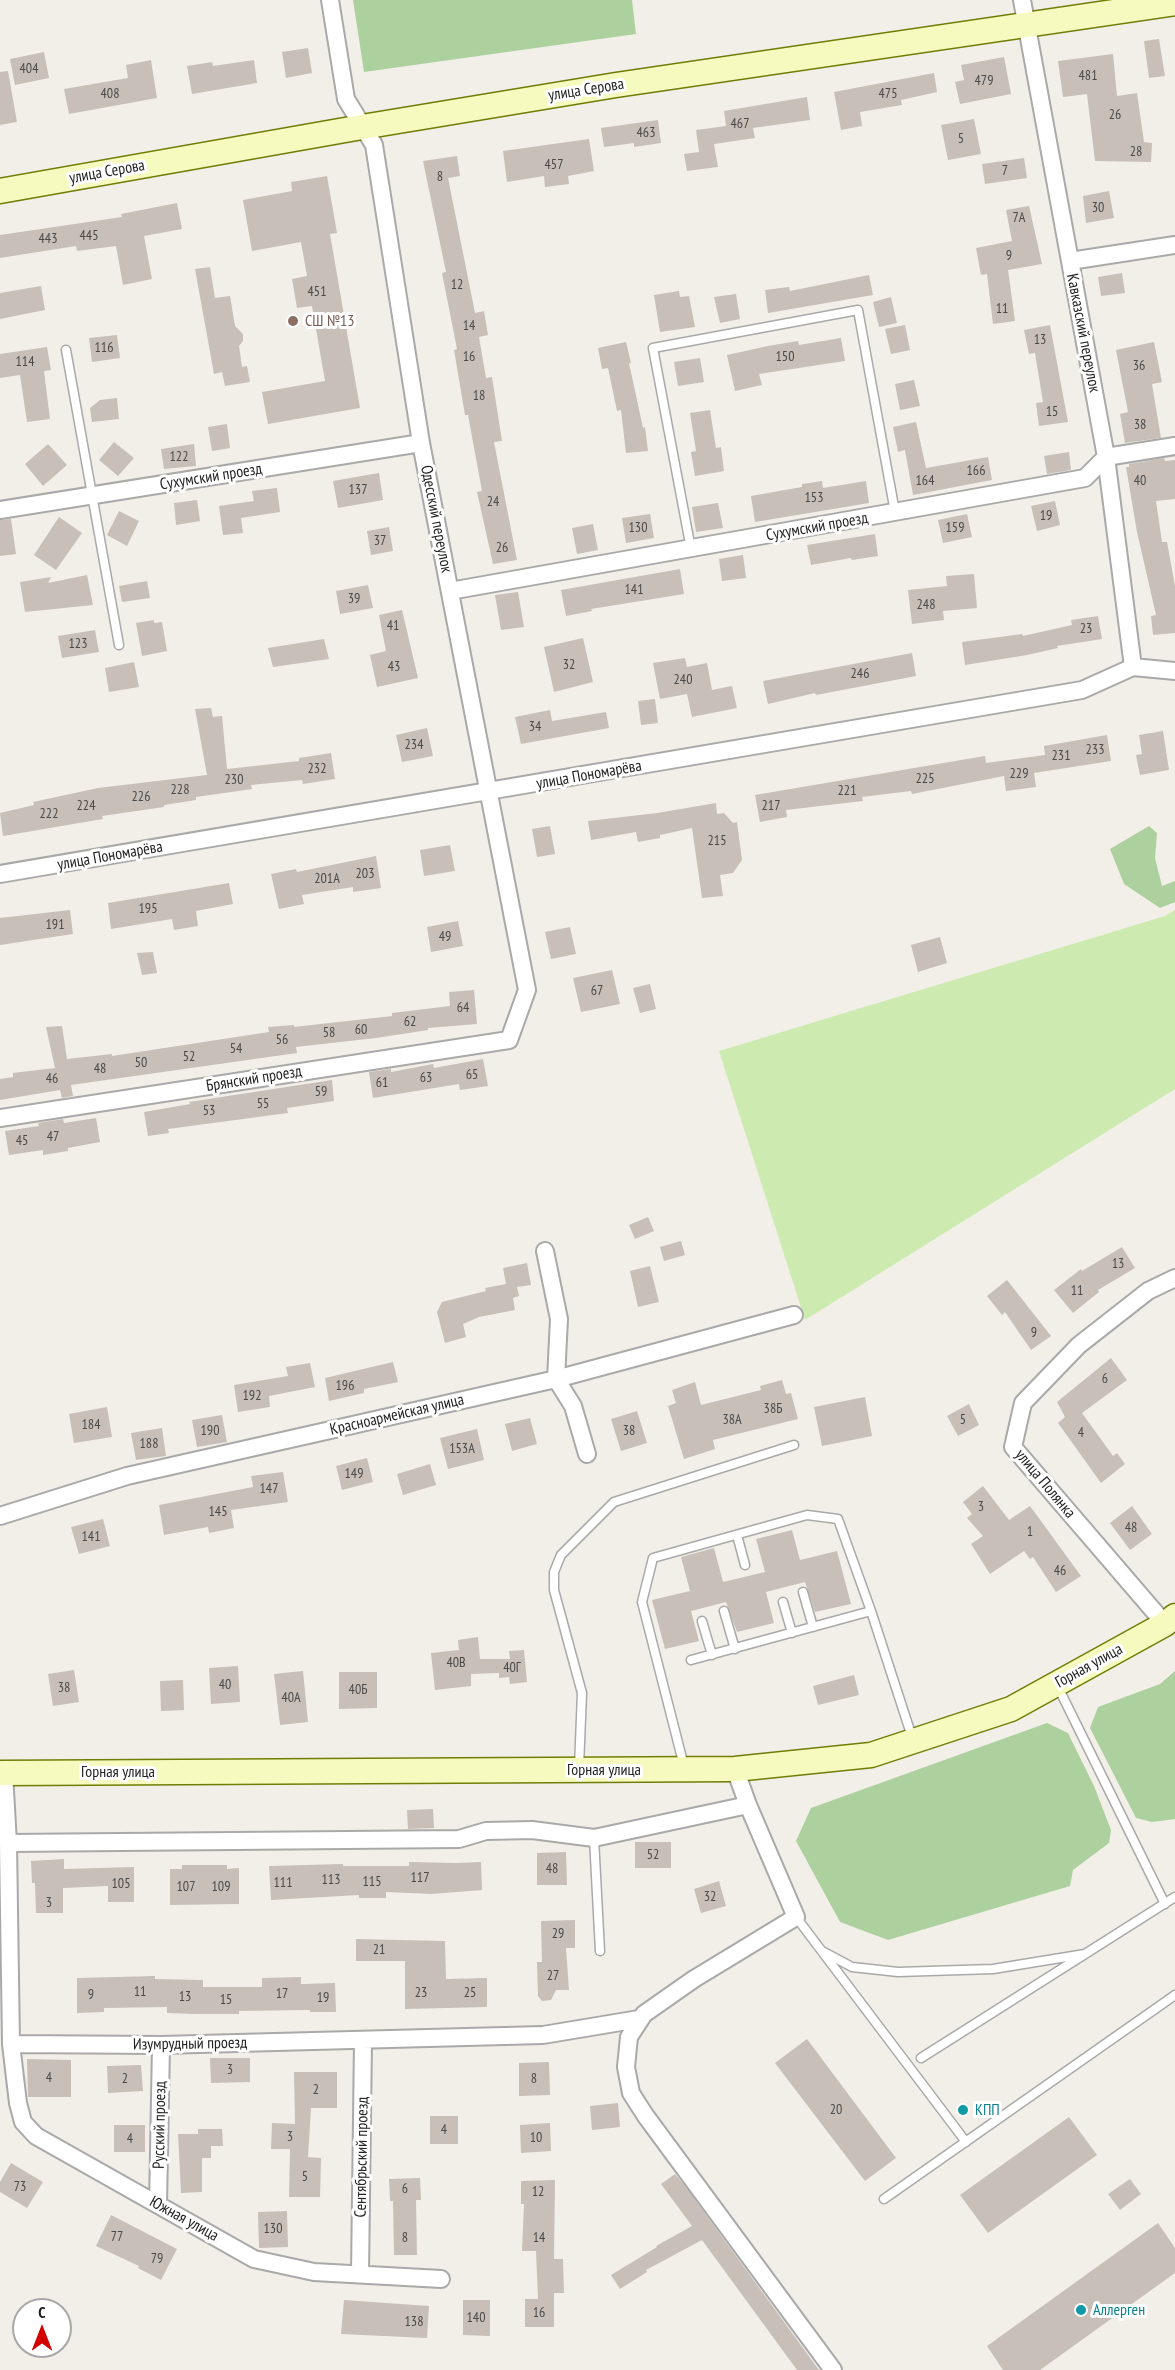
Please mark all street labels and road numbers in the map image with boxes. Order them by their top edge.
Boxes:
street label: улица Серова [547,75,625,105]
street label: улица Серова [68,156,146,188]
street label: Кавказский переулок [1062,272,1104,394]
street label: Сухумский проезд [158,459,264,495]
street label: Одесский переулок [416,464,456,574]
street label: Сухумский проезд [764,509,870,545]
street label: улица Пономарёва [535,756,643,794]
street label: улица Пономарёва [56,837,164,875]
street label: Брянский проезд [205,1062,303,1096]
street label: Красноармейская улица [328,1390,466,1440]
street label: улица Полянка [1011,1446,1079,1522]
street label: Горная улица [1052,1640,1126,1692]
street label: Горная улица [567,1760,641,1780]
street label: Горная улица [81,1762,155,1782]
street label: Изумрудный проезд [133,2033,247,2055]
street label: Русский проезд [150,2081,170,2169]
street label: Сентябрьский проезд [351,2096,373,2218]
street label: Южная улица [146,2192,222,2246]

